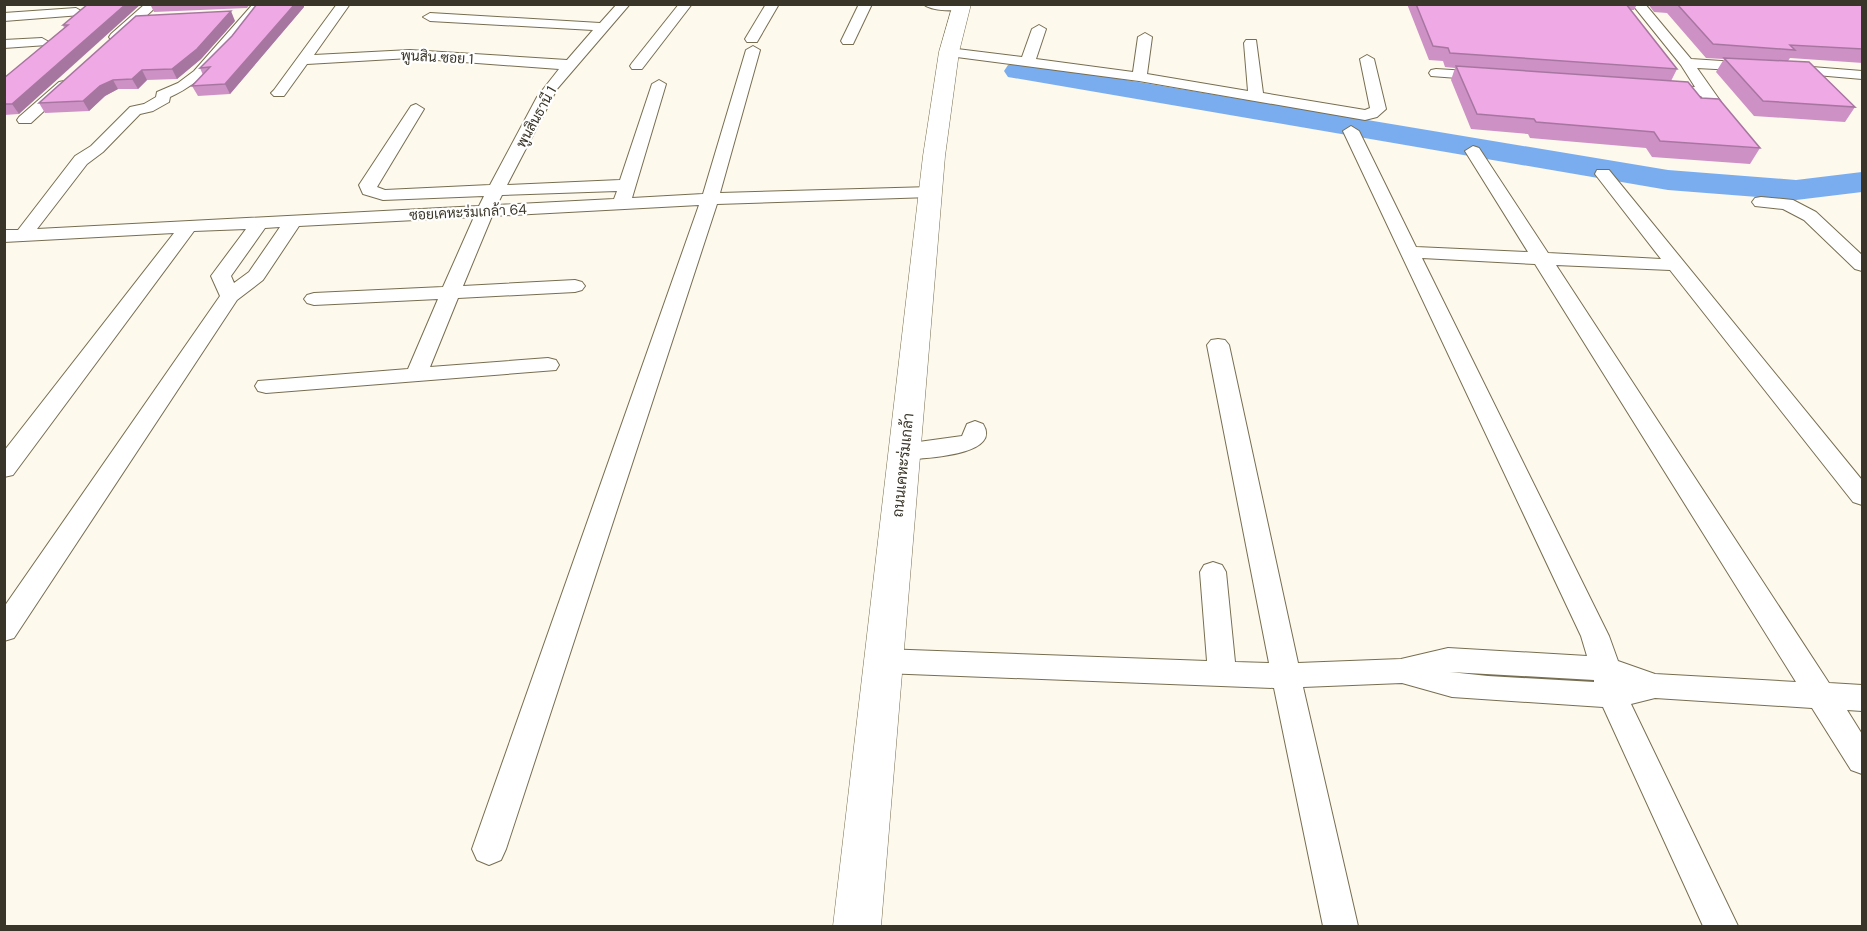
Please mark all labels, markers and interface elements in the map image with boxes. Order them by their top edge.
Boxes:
street label: พูนสิน ซอย 1 [400,46,474,69]
street label: พูนสินธานี 1 [512,83,561,151]
street label: ซอยเคหะร่มเกล้า 64 [409,200,528,224]
street label: ถนนเคหะร่มเกล้า [888,412,918,518]

